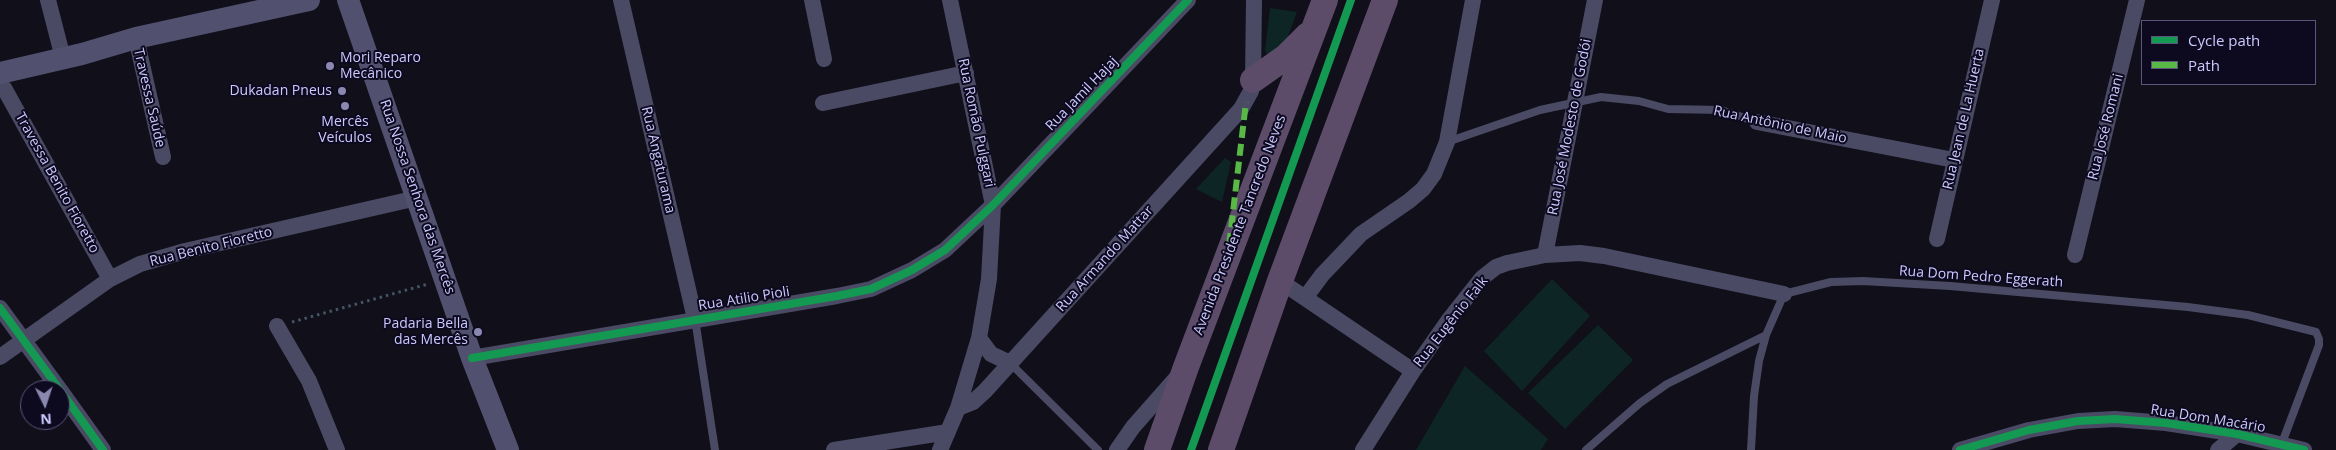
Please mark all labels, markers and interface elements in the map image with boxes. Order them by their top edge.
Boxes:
legend [2141,20,2316,85]
text: Cycle path [2188,30,2260,50]
street label: Rua José Modesto de Godói [1545,37,1595,217]
street label: Travessa Saúde [129,47,169,149]
street label: Rua Jean de La Huerta [1940,47,1988,191]
place label: Mori Reparo Mecânico [340,50,421,82]
street label: Rua Jamil Hajaj [1042,53,1122,135]
text: Path [2188,55,2220,75]
street label: Rua Romão Pulggari [954,57,998,189]
marker: Mori Reparo Mecânico [324,60,336,72]
street label: Rua José Romani [2085,72,2127,182]
place label: Dukadan Pneus [229,83,332,99]
marker: Dukadan Pneus [336,85,348,97]
street label: Rua Nossa Senhora das Mercês [376,97,458,297]
marker: Mercês Veículos [339,100,351,112]
street label: Rua Antônio de Maio [1712,103,1848,147]
street label: Rua Angaturama [638,105,678,215]
street label: Travessa Benito Fioretto [11,110,103,256]
street label: Avenida Presidente Tancredo Neves [1190,113,1290,337]
place label: Mercês Veículos [318,114,372,146]
street label: Rua Armando Mattar [1053,202,1157,316]
street label: Rua Benito Fioretto [148,224,274,270]
street label: Rua Dom Pedro Eggerath [1898,263,2064,291]
street label: Rua Eugênio Falk [1410,273,1492,371]
street label: Rua Atilio Pioli [697,283,791,315]
place label: Padaria Bella das Mercês [383,316,468,348]
marker: Padaria Bella das Mercês [472,326,484,338]
north arrow [20,380,70,430]
street label: Rua Dom Macário [2149,402,2267,436]
text: N [40,410,52,429]

